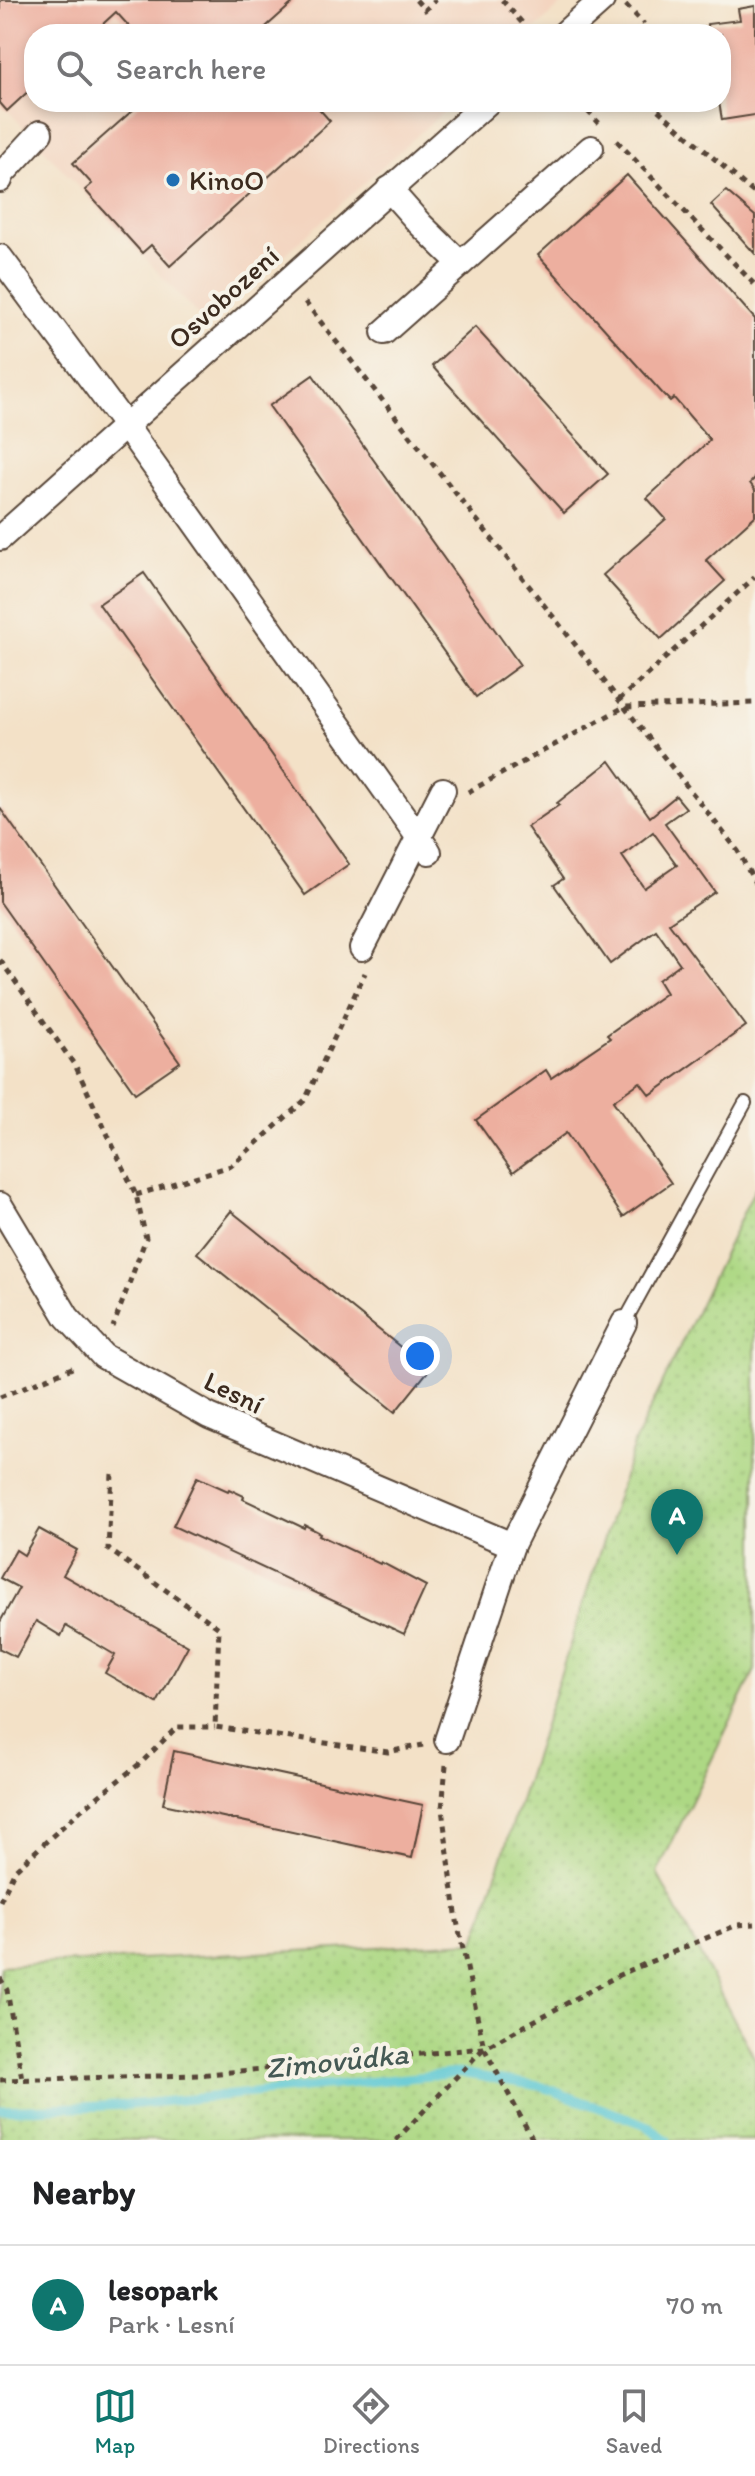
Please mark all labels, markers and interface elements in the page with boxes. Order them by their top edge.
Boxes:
search box [24,24,731,112]
icon: search [52,46,96,90]
text: Search here [116,50,266,87]
place label: KinoO [189,163,264,197]
marker: KinoO [164,171,182,189]
street label: Osvobození [161,238,285,356]
your location [400,1336,440,1376]
street label: Lesní [199,1363,269,1421]
pin: A [651,1489,703,1555]
water label: Zimovůdka [264,2035,410,2086]
text: Nearby [32,2172,135,2213]
text: lesopark [108,2271,218,2308]
text: A [50,2289,66,2321]
text: 70 m [666,2289,723,2321]
text: Park · Lesní [108,2308,235,2340]
tab: Map [93,2384,137,2459]
tab: Directions [323,2384,420,2459]
tab: Saved [606,2384,662,2459]

